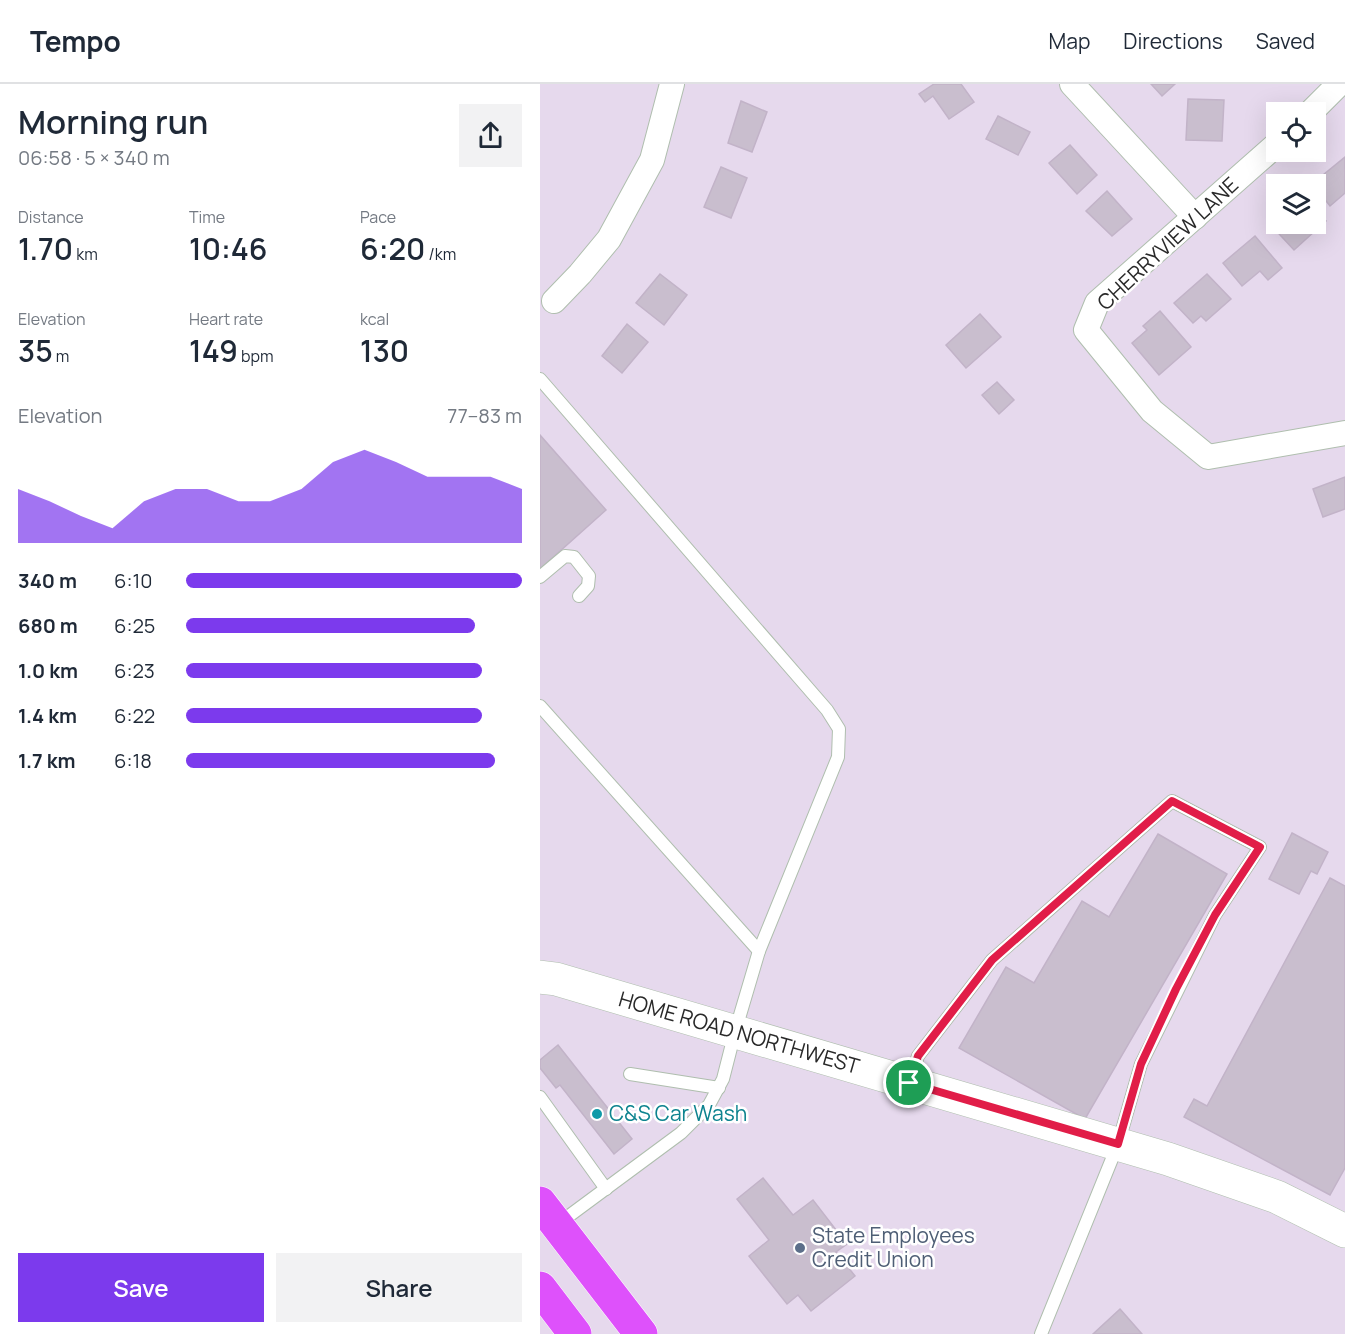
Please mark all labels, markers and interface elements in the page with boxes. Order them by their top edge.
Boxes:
text: Tempo [30,22,121,60]
text: Map [1049,27,1090,55]
text: Directions [1123,27,1223,55]
text: Saved [1256,27,1315,55]
text: Morning run [18,99,208,144]
map controls [1266,102,1326,234]
button: locate [1266,102,1326,162]
button: share [459,104,522,167]
text: 06:58 · 5 × 340 m [18,144,170,171]
street label: CHERRYVIEW LANE [1091,171,1244,316]
button: layers [1266,174,1326,234]
text: Distance [18,206,84,228]
text: Time [189,206,225,228]
text: Pace [360,206,396,228]
text: 1.70 [18,228,73,269]
text: 10:46 [189,228,267,269]
text: 6:20 [360,228,425,269]
text: km [73,243,98,265]
text: /km [425,243,456,265]
text: Elevation [18,308,86,330]
text: Heart rate [189,308,263,330]
text: kcal [360,308,389,330]
text: 35 [18,330,53,371]
text: 149 [189,330,238,371]
text: 130 [360,330,409,371]
text: m [53,345,69,367]
text: bpm [238,345,274,367]
text: Elevation [18,402,102,429]
text: 77–83 m [447,402,522,429]
text: 340 m [18,567,77,594]
text: 6:10 [114,567,152,594]
text: 680 m [18,612,78,639]
text: 6:25 [114,612,155,639]
text: 1.0 km [18,657,78,684]
text: 6:23 [114,657,155,684]
text: 1.4 km [18,702,77,729]
text: 6:22 [114,702,155,729]
text: 1.7 km [18,747,75,774]
text: 6:18 [114,747,152,774]
street label: HOME ROAD NORTHWEST [616,984,863,1080]
pin [883,1057,934,1108]
icon: arrive [892,1066,925,1099]
place label: C&S Car Wash [609,1099,747,1127]
marker: C&S Car Wash [590,1107,604,1121]
place label: State Employees Credit Union [812,1221,975,1273]
marker: State Employees Credit Union [793,1241,807,1255]
button: Save [18,1253,264,1322]
button: Share [276,1253,522,1322]

